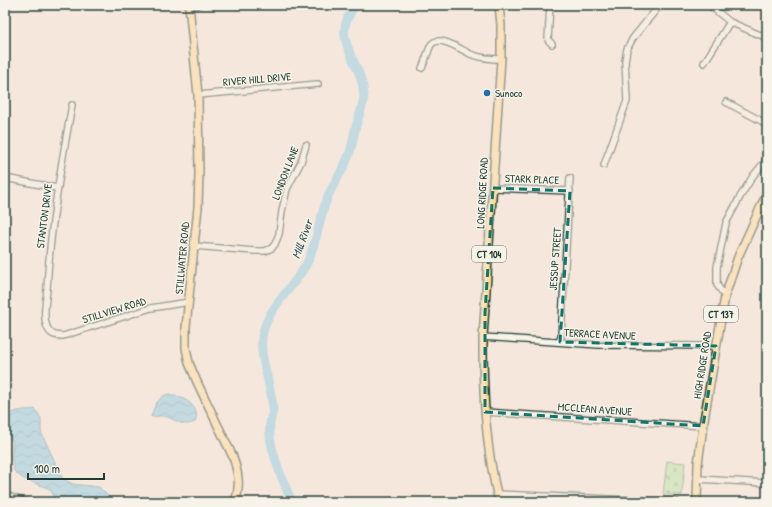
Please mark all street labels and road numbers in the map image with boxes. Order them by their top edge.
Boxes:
street label: RIVER HILL DRIVE [222,69,292,89]
street label: LONDON LANE [268,144,302,202]
street label: LONG RIDGE ROAD [473,156,491,229]
street label: STARK PLACE [505,171,560,187]
street label: STANTON DRIVE [33,183,55,249]
street label: STILLWATER ROAD [172,221,192,295]
street label: JESSUP STREET [546,226,564,291]
road number: CT 104 [472,246,506,262]
street label: STILLVIEW ROAD [81,293,148,326]
road number: CT 137 [704,306,738,322]
street label: TERRACE AVENUE [564,325,636,343]
street label: HIGH RIDGE ROAD [690,330,714,400]
street label: MCCLEAN AVENUE [557,399,633,419]

